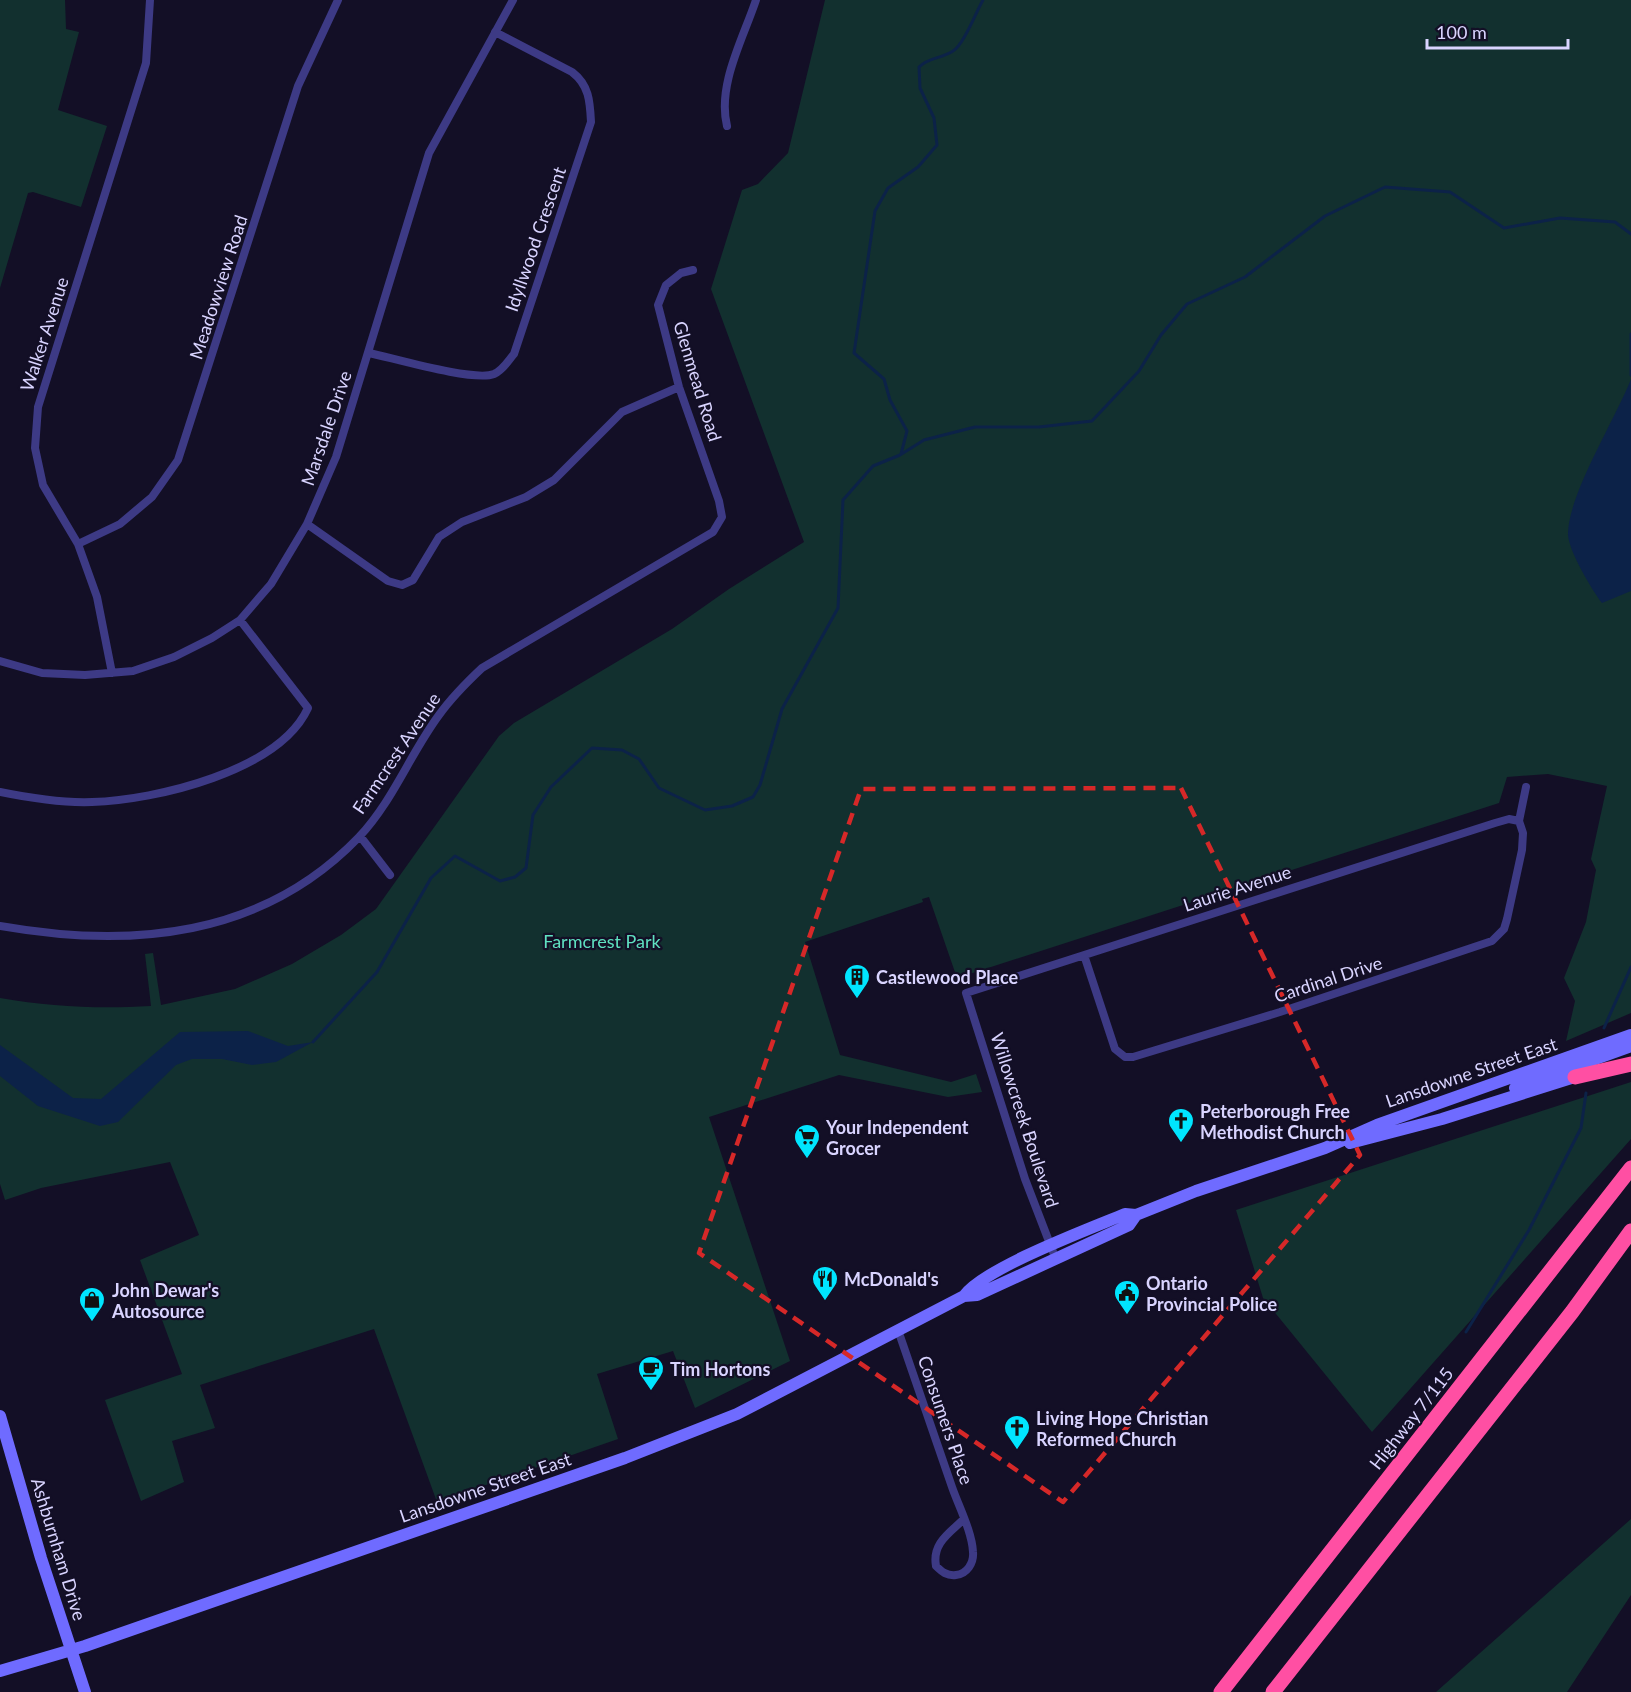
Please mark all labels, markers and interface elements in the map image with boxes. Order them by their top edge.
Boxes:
scale bar [1427,12,1568,50]
text: 100 m [1436,21,1487,43]
street label: Idyllwood Crescent [500,163,570,314]
street label: Meadowview Road [184,212,252,362]
street label: Walker Avenue [15,274,73,394]
street label: Glenmead Road [669,318,727,444]
street label: Marsdale Drive [296,368,356,488]
street label: Farmcrest Avenue [347,688,445,818]
street label: Laurie Avenue [1180,860,1294,916]
park label: Farmcrest Park [543,930,662,952]
street label: Cardinal Drive [1271,951,1385,1007]
building icon: Castlewood Place [842,962,872,1000]
place label: Castlewood Place [876,966,1018,988]
street label: Willowcreek Boulevard [986,1030,1064,1210]
street label: Lansdowne Street East [1382,1032,1560,1112]
place label: Peterborough Free Methodist Church [1200,1100,1350,1143]
church icon: Peterborough Free Methodist Church [1166,1106,1196,1144]
place label: Your Independent Grocer [825,1116,969,1159]
supermarket icon: Your Independent Grocer [792,1122,822,1160]
restaurant icon: McDonald's [810,1264,840,1302]
place label: McDonald's [844,1268,939,1290]
place label: Ontario Provincial Police [1146,1272,1278,1315]
public building icon: Ontario Provincial Police [1112,1278,1142,1316]
place label: John Dewar's Autosource [111,1279,219,1322]
shop icon: John Dewar's Autosource [77,1285,107,1323]
street label: Consumers Place [914,1353,978,1487]
cafe icon: Tim Hortons [636,1354,666,1392]
place label: Tim Hortons [670,1358,771,1380]
street label: Highway 7/115 [1364,1363,1458,1473]
place label: Living Hope Christian Reformed Church [1036,1407,1208,1450]
church icon: Living Hope Christian Reformed Church [1002,1413,1032,1451]
street label: Lansdowne Street East [396,1447,574,1527]
street label: Ashburnham Drive [27,1475,91,1623]

